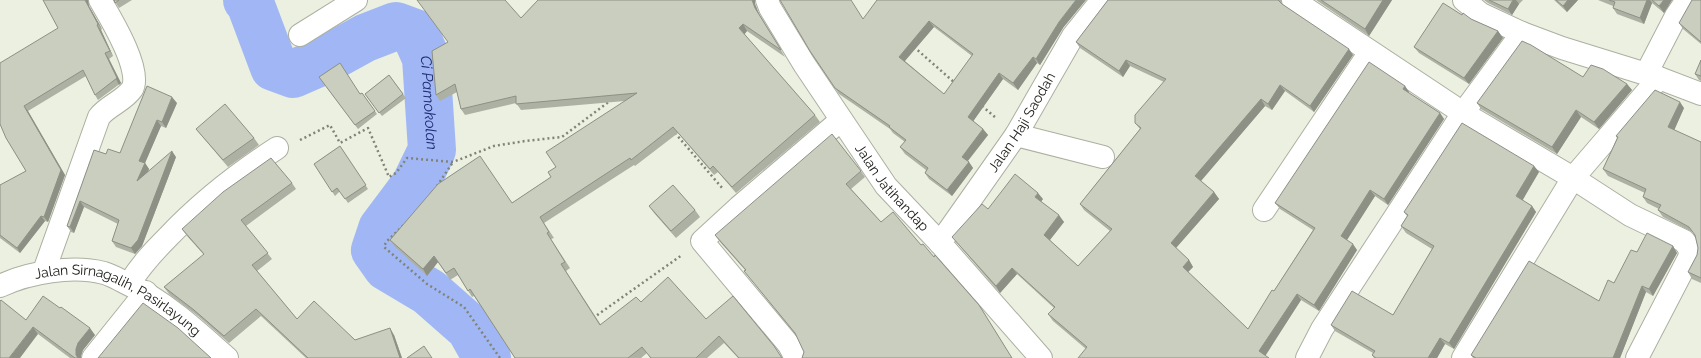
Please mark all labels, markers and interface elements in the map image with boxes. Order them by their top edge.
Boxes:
water label: Ci Pamokolan [417,55,441,150]
street label: Jalan Haji Saodah [985,69,1058,175]
street label: Jalan Jatihandap [852,141,933,235]
street label: Jalan Sirnagalih, Pasirlayung [33,262,204,339]

